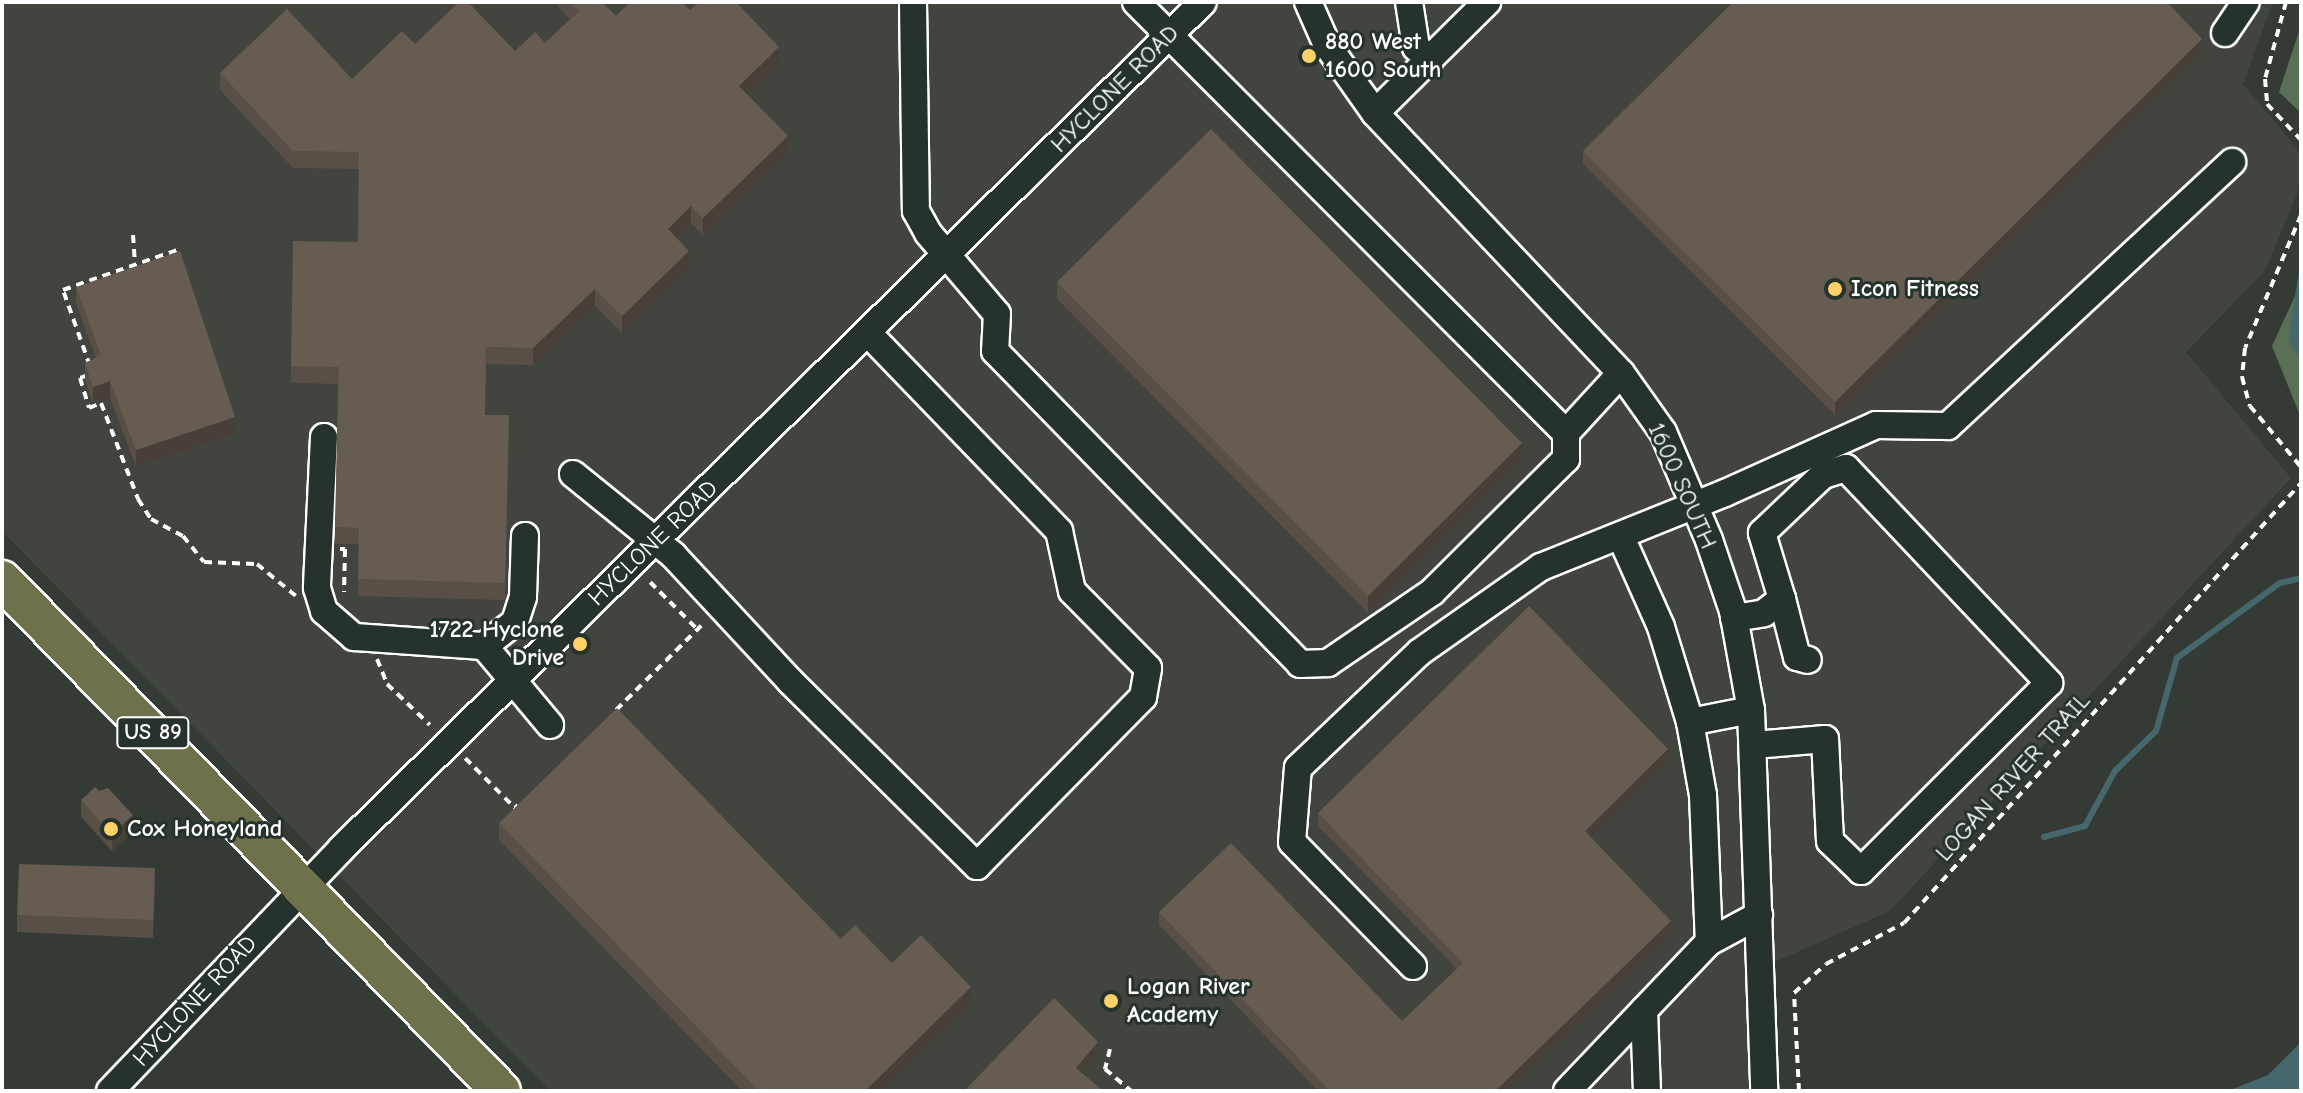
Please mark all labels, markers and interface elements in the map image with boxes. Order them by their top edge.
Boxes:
street label: HYCLONE ROAD [1045,19,1185,159]
place label: 880 West 1600 South [1325,28,1441,84]
marker: 880 West 1600 South [1300,47,1318,65]
place label: Icon Fitness [1851,275,1979,303]
marker: Icon Fitness [1826,280,1844,298]
street label: 1600 SOUTH [1641,419,1723,553]
street label: HYCLONE ROAD [582,474,724,612]
place label: 1722 Hyclone Drive [429,616,564,672]
marker: 1722 Hyclone Drive [571,635,589,653]
street label: LOGAN RIVER TRAIL [1930,687,2096,867]
road number: US 89 [115,715,191,751]
place label: Cox Honeyland [127,815,282,843]
marker: Cox Honeyland [102,820,120,838]
street label: HYCLONE ROAD [127,929,263,1073]
place label: Logan River Academy [1127,973,1250,1029]
marker: Logan River Academy [1102,992,1120,1010]

